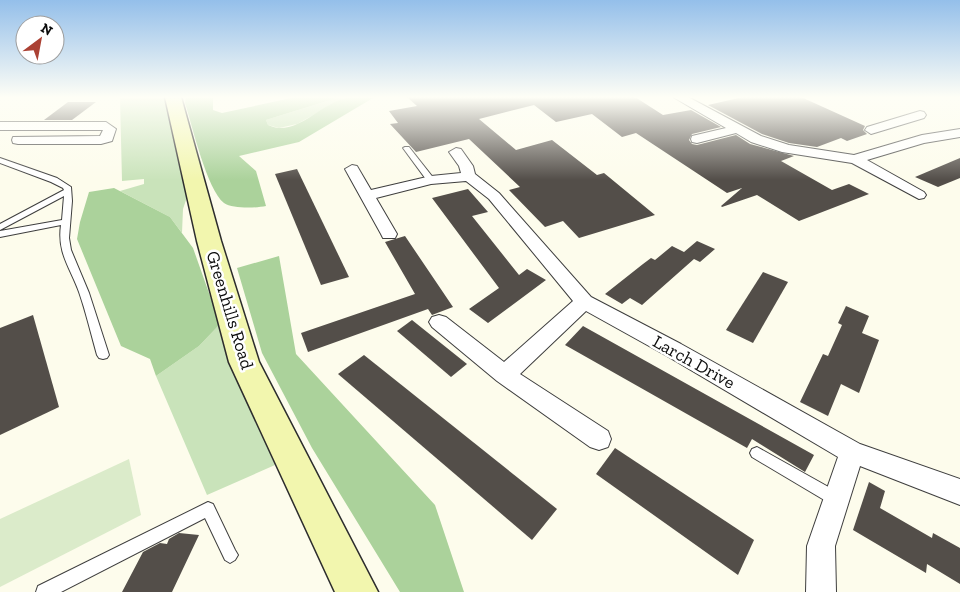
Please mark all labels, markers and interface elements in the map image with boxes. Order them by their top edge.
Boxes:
north arrow [15,15,65,65]
text: N [38,19,56,40]
street label: Greenhills Road [202,248,258,372]
street label: Larch Drive [649,330,739,394]

